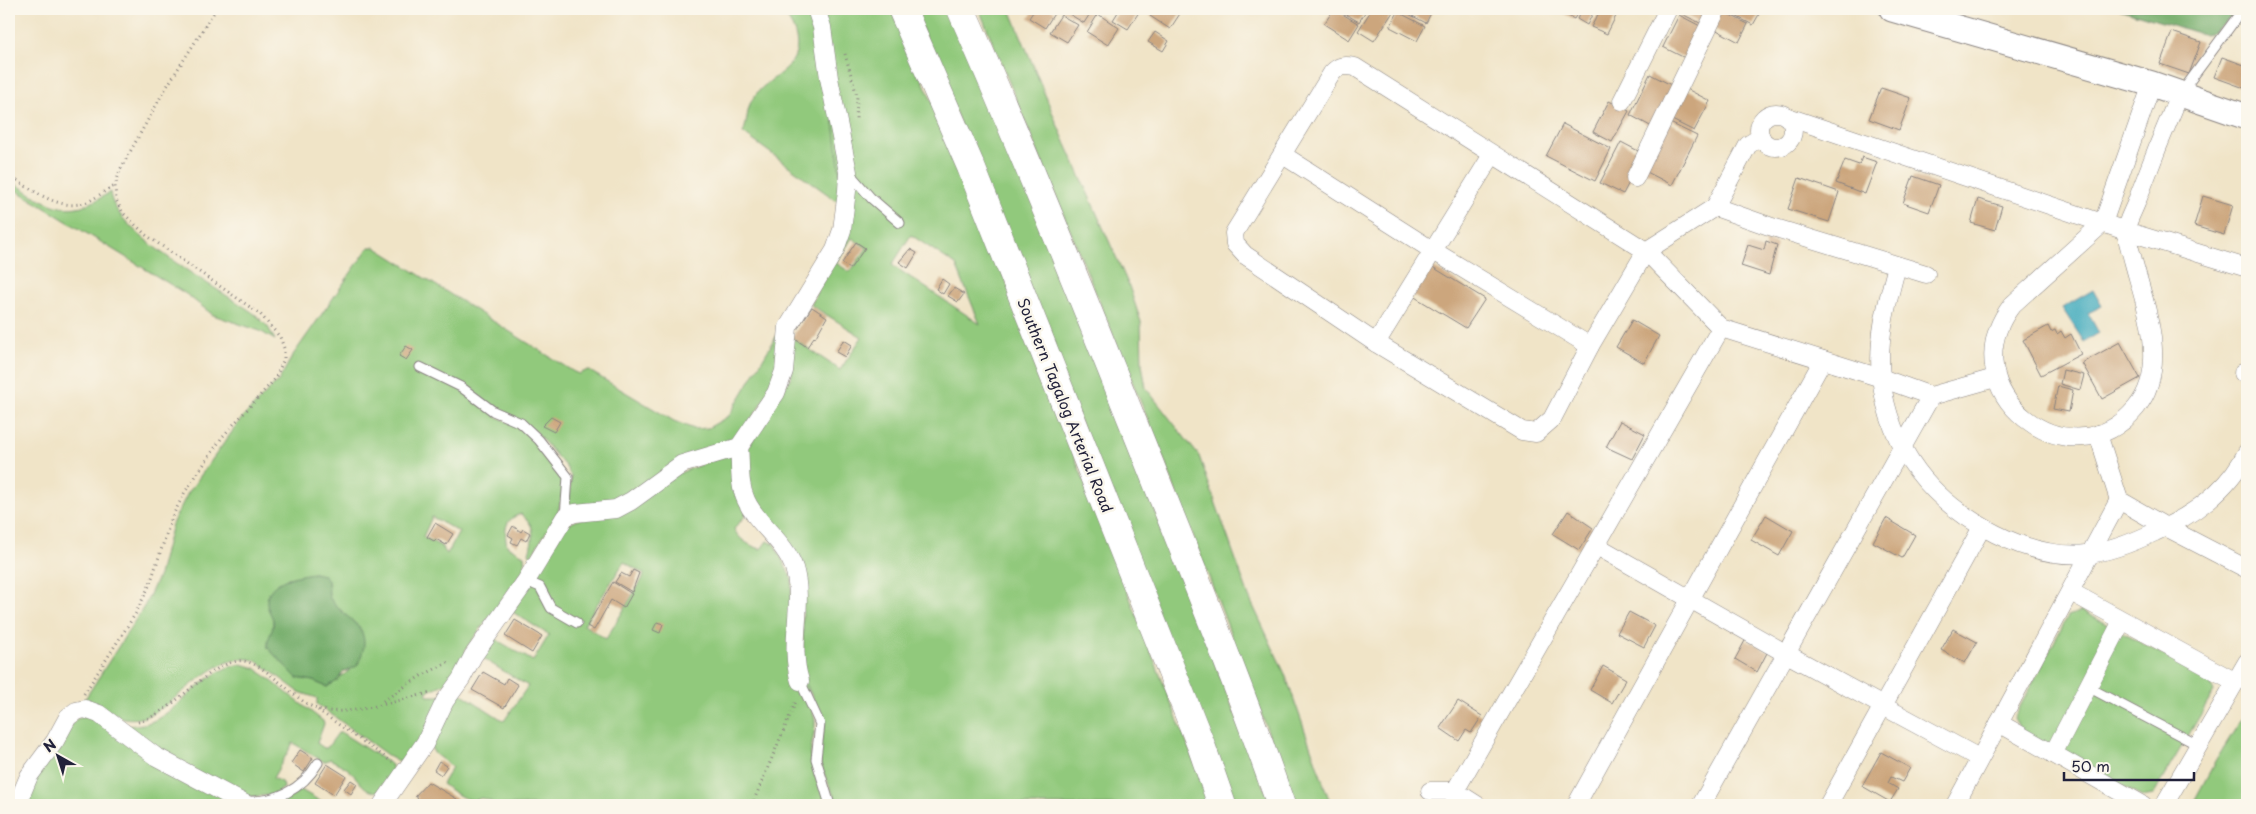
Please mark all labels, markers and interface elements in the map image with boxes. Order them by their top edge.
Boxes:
street label: Southern Tagalog Arterial Road [1012,294,1120,516]
north arrow [32,732,82,782]
text: N [39,734,60,757]
scale bar [2064,749,2194,781]
text: 50 m [2071,754,2110,777]

